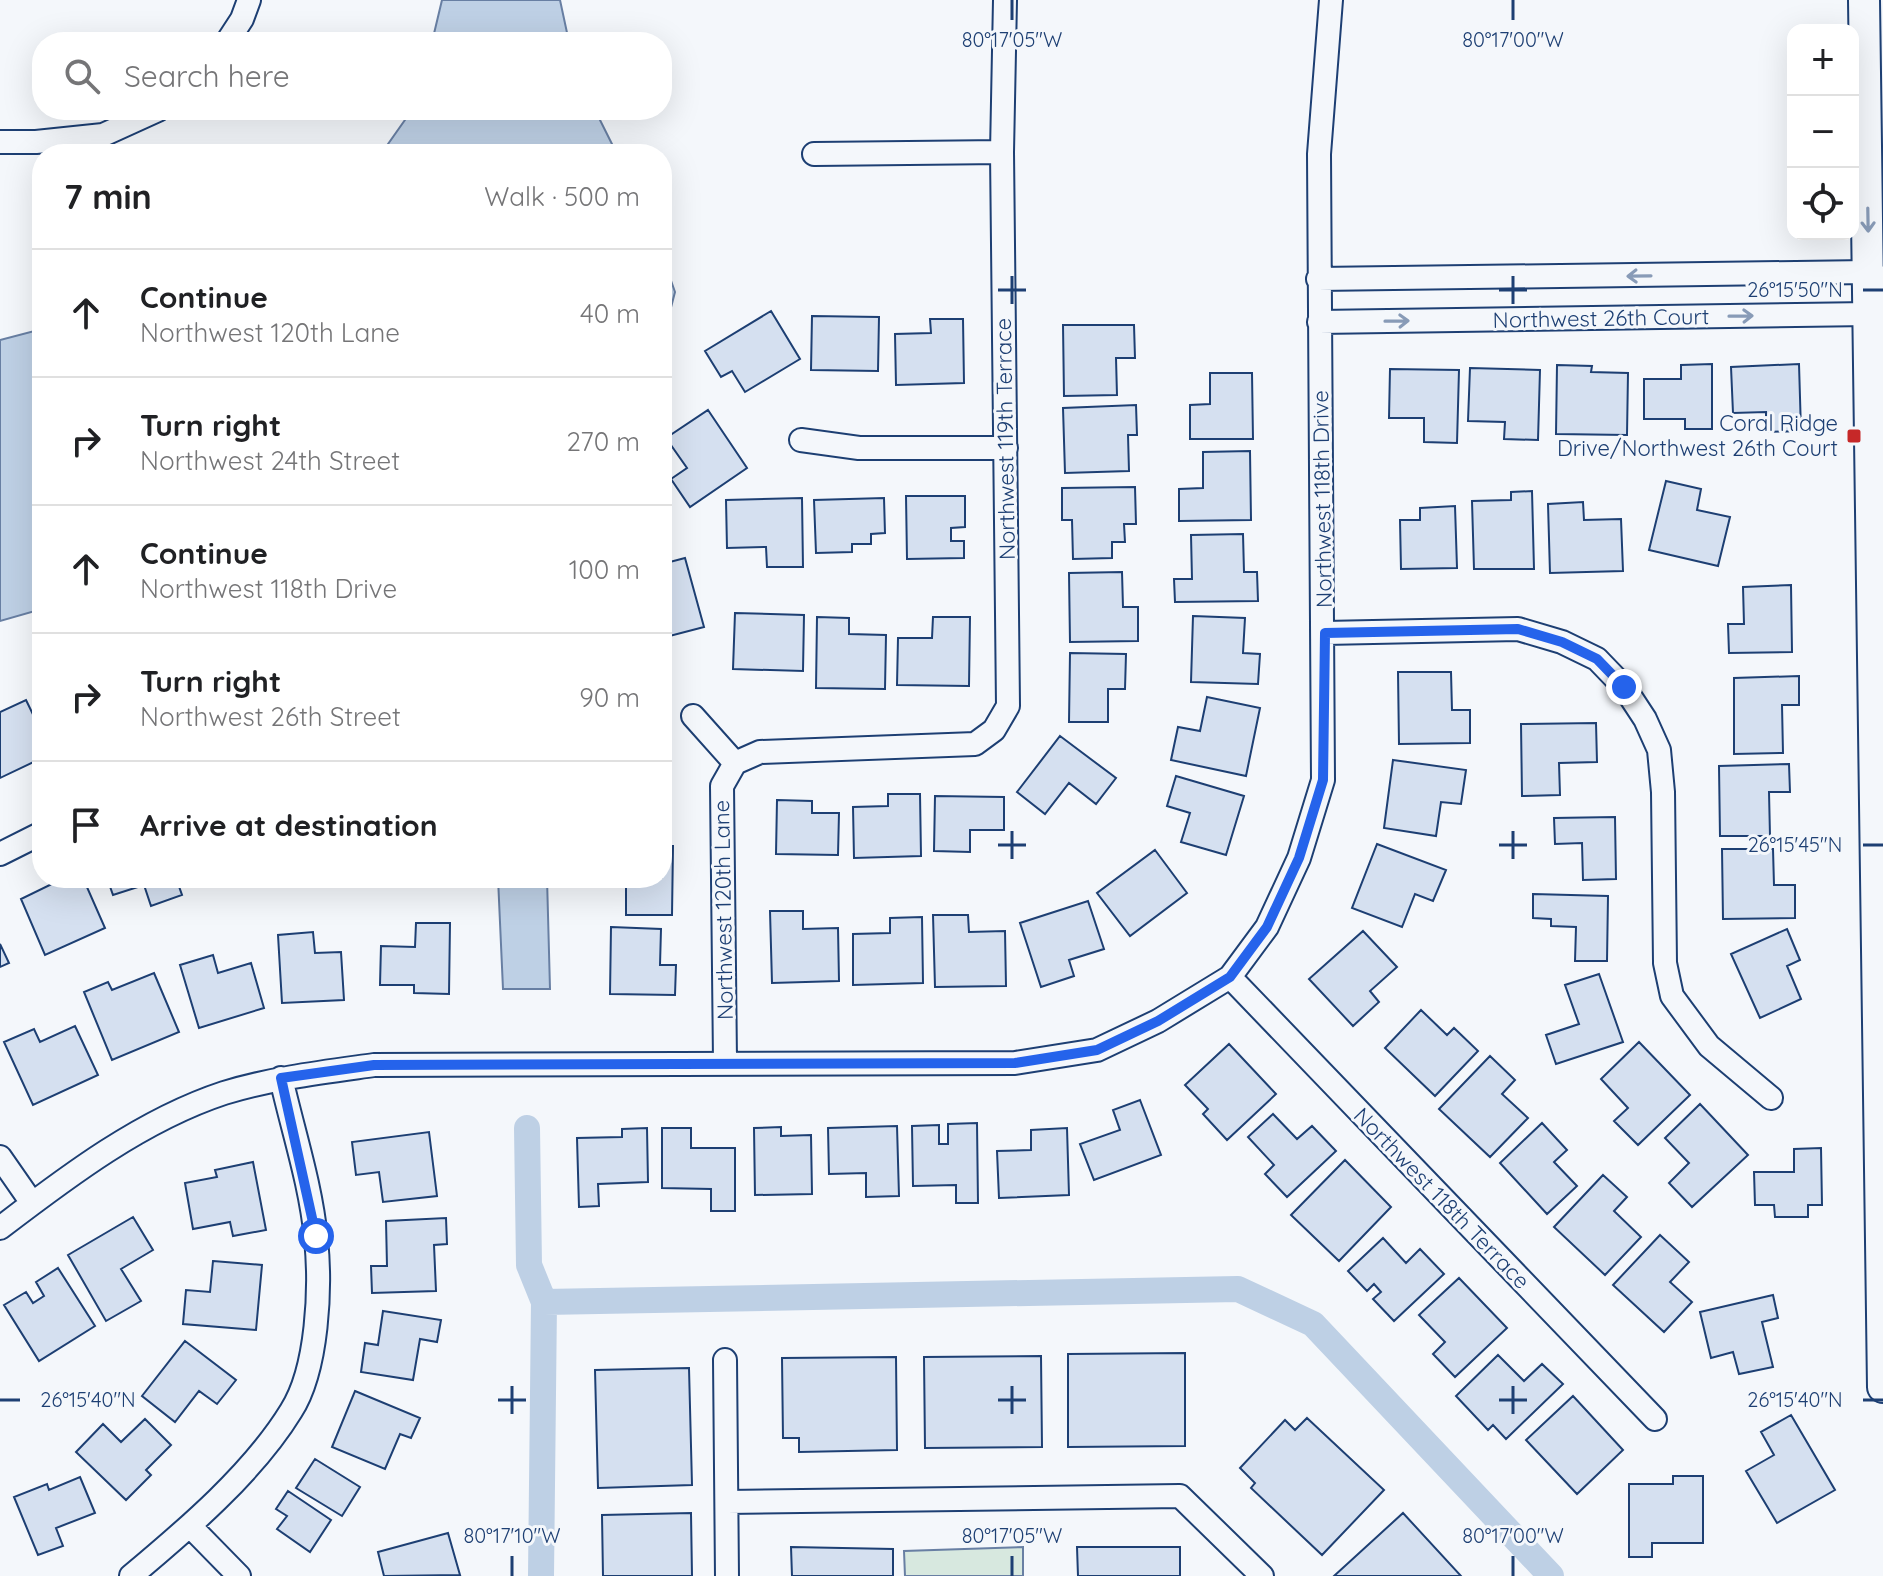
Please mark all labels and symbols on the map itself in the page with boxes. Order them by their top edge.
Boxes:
text: 80°17'05"W [962,27,1062,52]
text: 80°17'00"W [1462,27,1564,52]
one-way arrow [1860,206,1875,233]
one-way arrow [1626,268,1653,283]
text: 26°15'50"N [1747,277,1843,302]
street label: Northwest 26th Court [1492,302,1710,334]
one-way arrow [1727,308,1754,324]
one-way arrow [1383,313,1410,328]
street label: Northwest 119th Terrace [989,318,1021,560]
street label: Northwest 118th Drive [1306,390,1338,608]
place label: Coral Ridge Drive/Northwest 26th Court [1557,409,1838,462]
marker: Coral Ridge Drive/Northwest 26th Court [1845,427,1863,445]
route end [1606,669,1642,705]
street label: Northwest 120th Lane [707,800,739,1020]
text: 26°15'45"N [1748,832,1842,857]
street label: Northwest 118th Terrace [1348,1101,1536,1295]
route start [298,1218,334,1254]
text: 26°15'40"N [40,1387,136,1412]
text: 26°15'40"N [1747,1387,1843,1412]
text: 80°17'10"W [463,1523,561,1548]
text: 80°17'05"W [962,1523,1062,1548]
text: 80°17'00"W [1462,1523,1564,1548]

